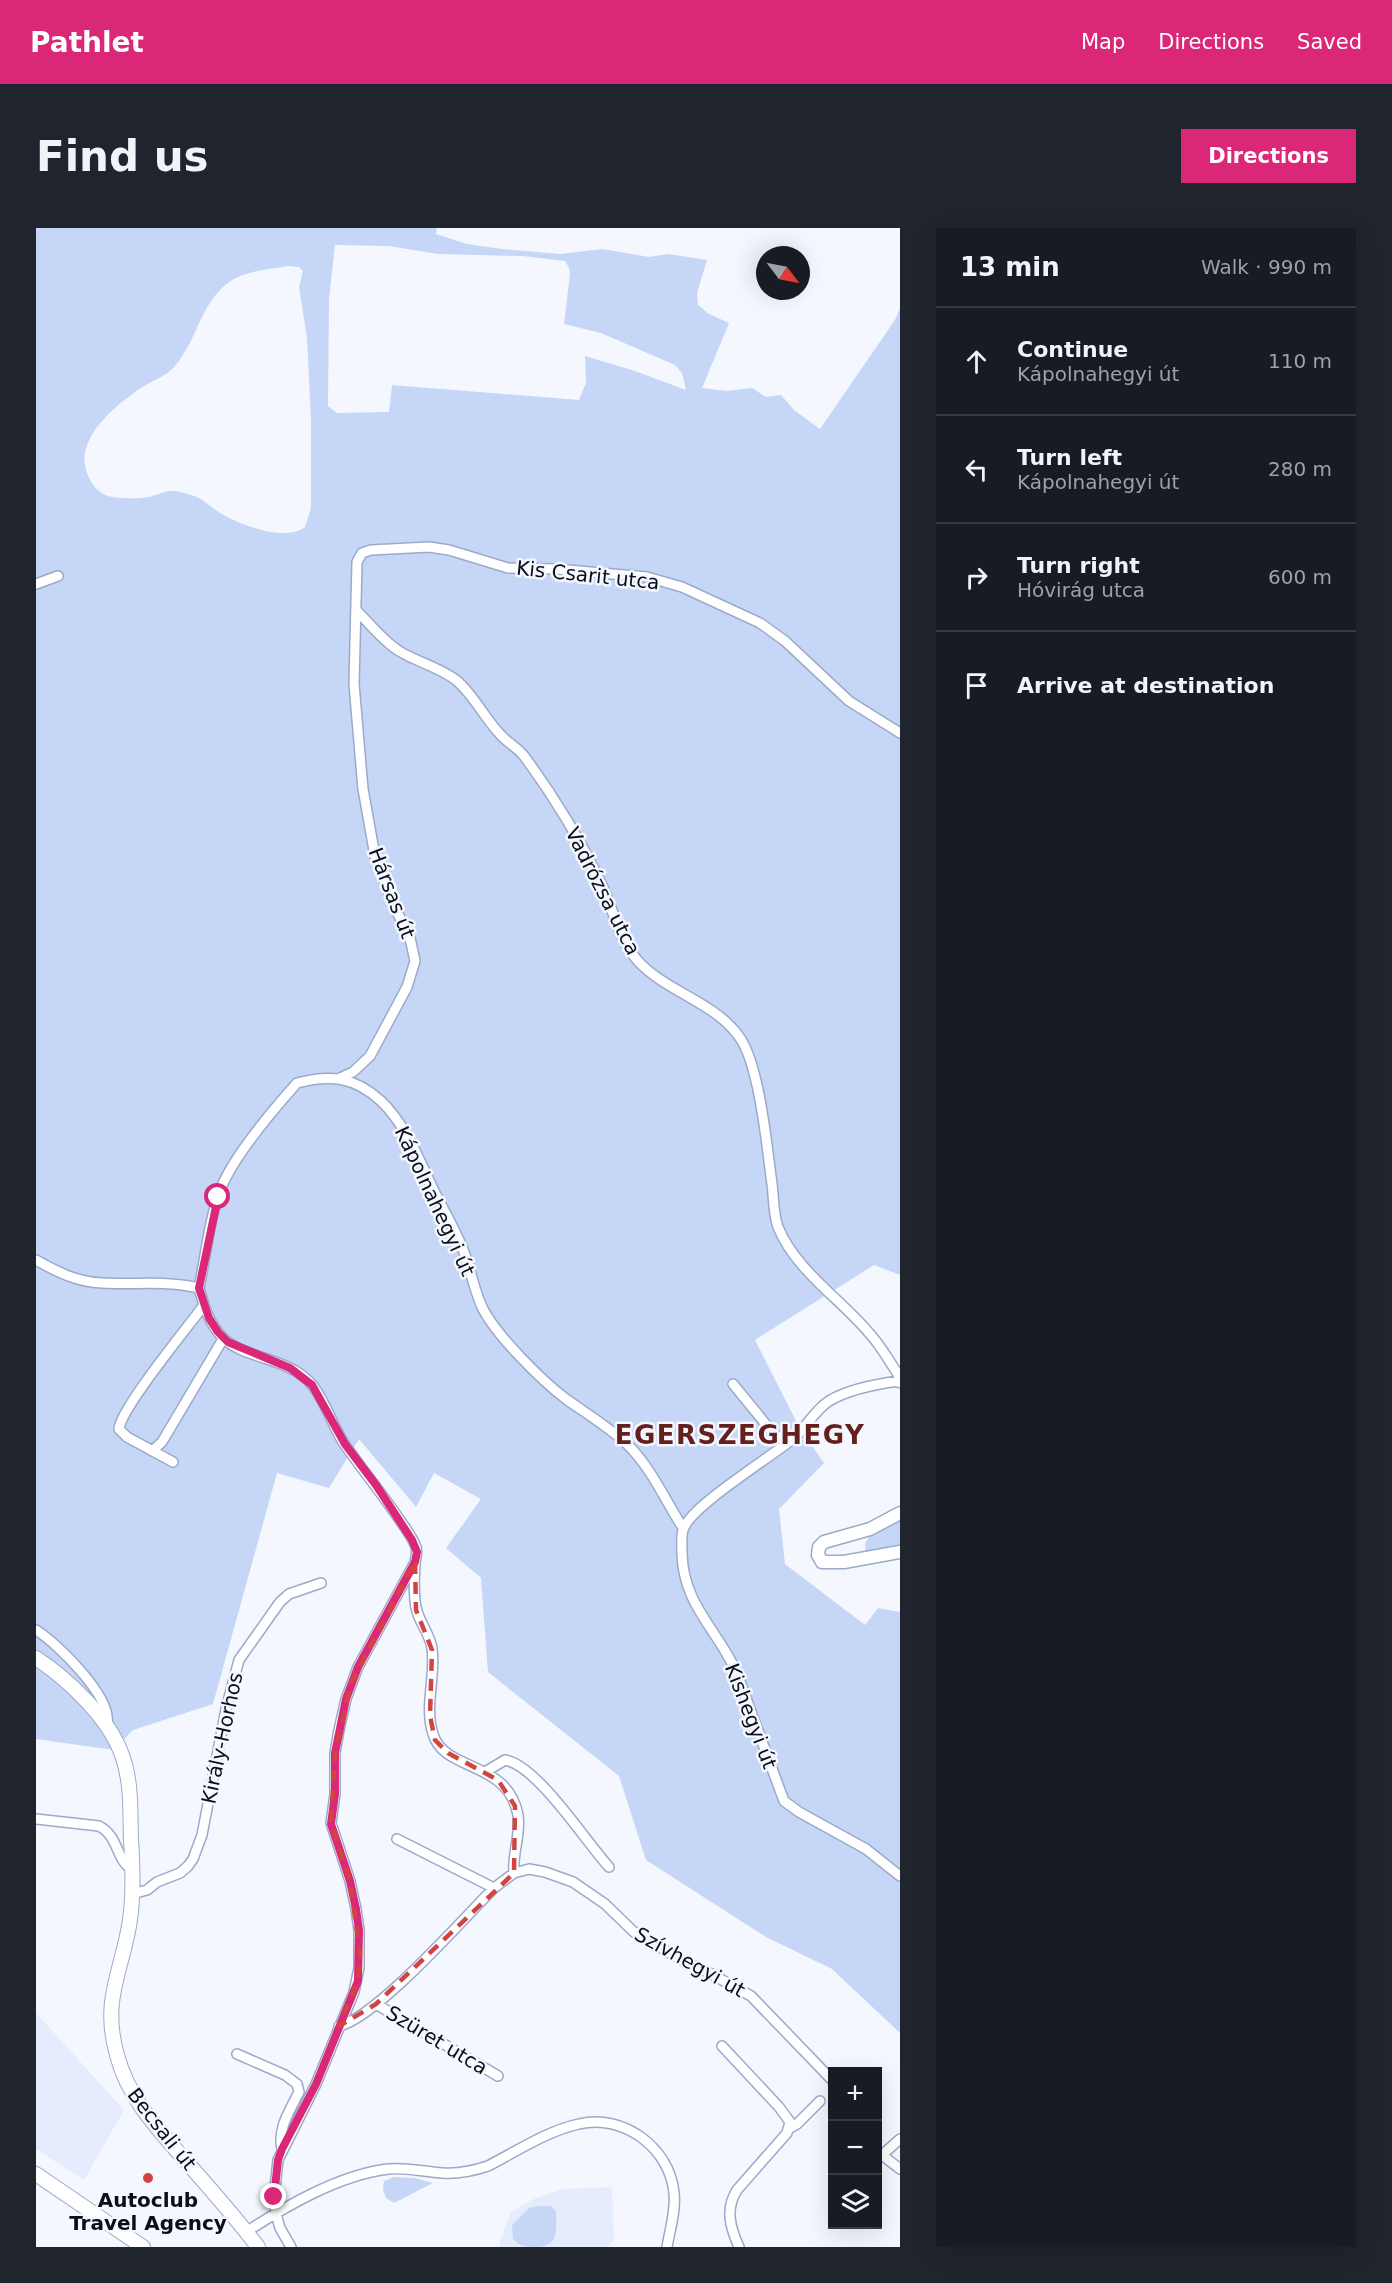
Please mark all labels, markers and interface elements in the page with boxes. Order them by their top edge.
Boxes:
text: Pathlet [30,26,144,59]
text: Map [1081,30,1125,54]
text: Directions [1158,30,1264,54]
text: Saved [1297,30,1362,54]
button: Directions [1181,129,1356,183]
text: Find us [36,132,209,181]
north arrow [756,246,810,300]
text: 13 min [960,252,1060,282]
text: Walk · 990 m [1201,255,1332,279]
text: Continue [1017,337,1128,362]
icon: ahead [960,345,993,378]
text: 110 m [1268,349,1332,373]
text: Kápolnahegyi út [1017,362,1179,386]
text: Turn left [1017,445,1122,470]
icon: left [960,453,993,486]
text: 280 m [1268,457,1332,481]
text: Kápolnahegyi út [1017,470,1179,494]
text: Turn right [1017,553,1140,578]
street label: Kis Csarit utca [515,556,661,594]
icon: right [960,561,993,594]
text: 600 m [1268,565,1332,589]
text: Hóvirág utca [1017,578,1145,602]
icon: arrive [960,669,993,702]
text: Arrive at destination [1017,673,1274,698]
street label: Vadrózsa utca [560,823,646,959]
street label: Hársas út [364,844,420,942]
street label: Kápolnahegyi út [390,1122,480,1280]
route start [204,1183,230,1209]
district label: EGERSZEGHEGY [615,1420,865,1450]
street label: Kishegyi út [720,1660,782,1772]
street label: Király-Horhos [196,1670,248,1806]
street label: Szívhegyi út [631,1922,750,2002]
street label: Szüret utca [382,2000,492,2080]
map controls [828,2067,882,2229]
button: + [828,2067,882,2121]
street label: Becsali út [122,2083,202,2175]
button: − [828,2121,882,2175]
marker: Autoclub Travel Agency [141,2171,155,2185]
button: layers [828,2175,882,2229]
route end [260,2183,286,2209]
place label: Autoclub Travel Agency [69,2188,227,2235]

